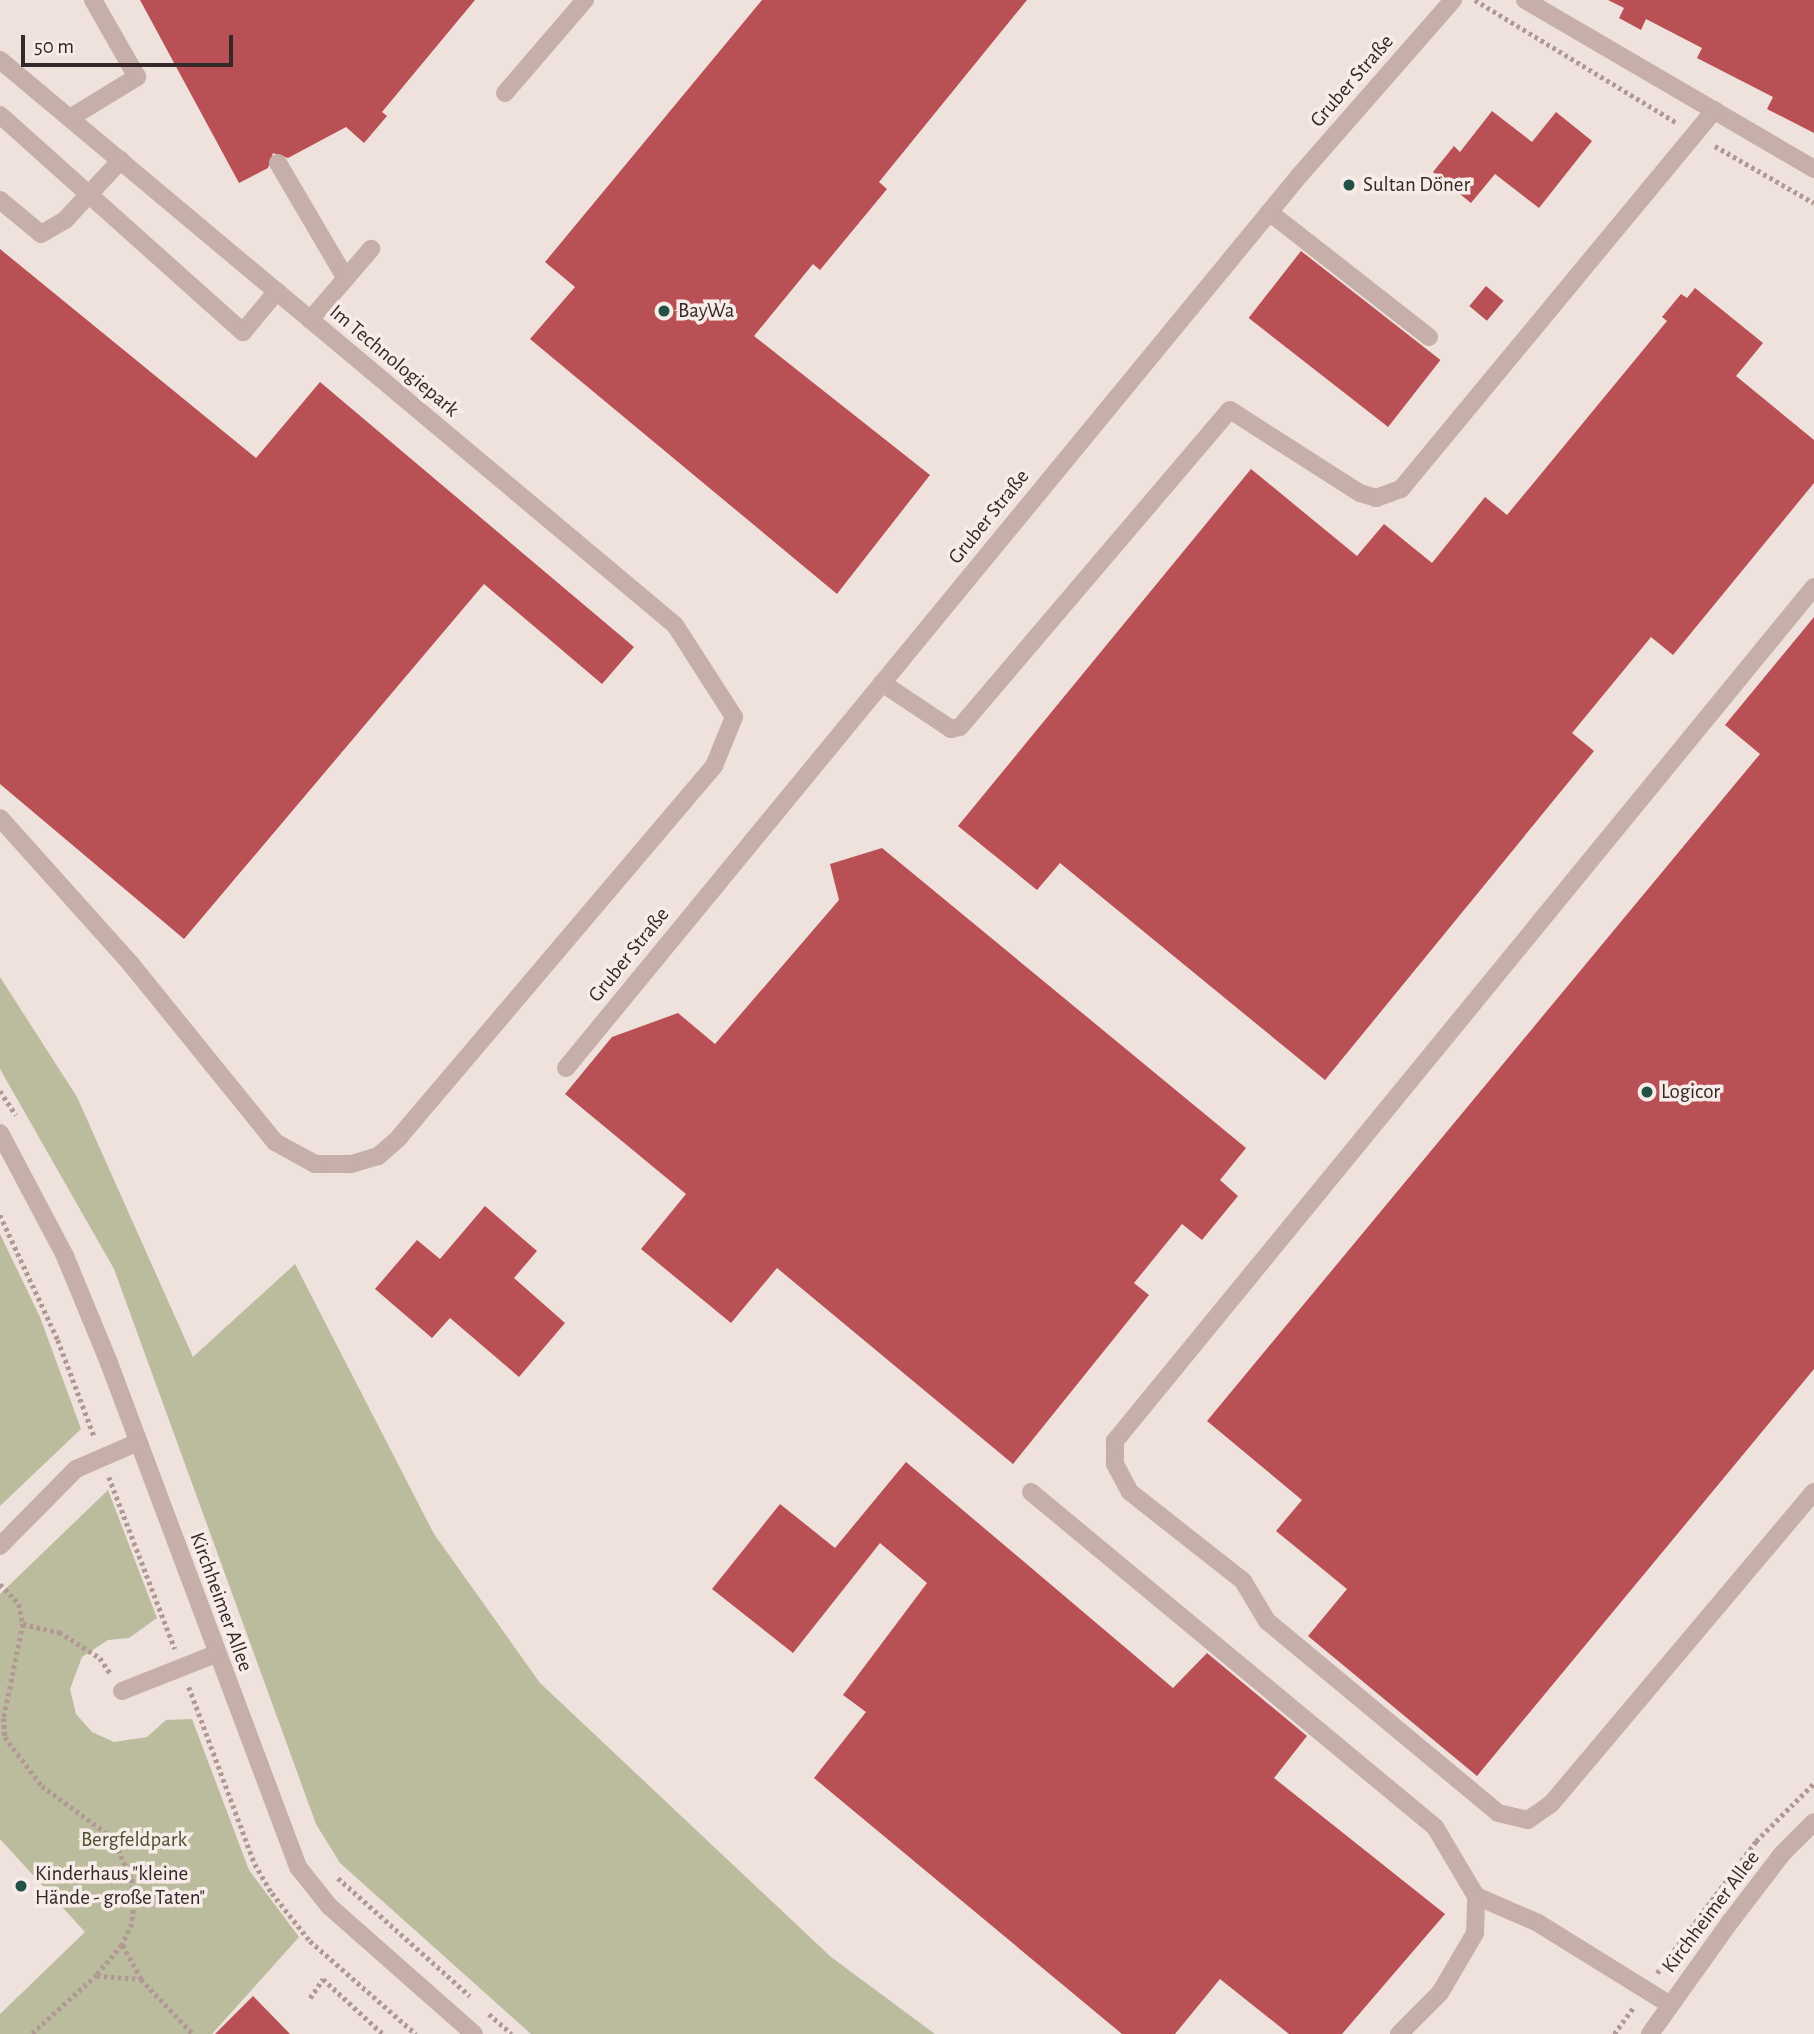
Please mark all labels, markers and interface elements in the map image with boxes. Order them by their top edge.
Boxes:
scale bar [24,21,236,65]
street label: Gruber Straße [1305,29,1399,133]
text: 50 m [34,36,74,57]
place label: Sultan Döner [1363,172,1470,198]
marker: Sultan Döner [1341,177,1357,193]
place label: BayWa [678,298,734,324]
street label: Im Technologiepark [324,300,464,422]
marker: BayWa [656,303,672,319]
street label: Gruber Straße [943,465,1035,569]
street label: Gruber Straße [583,903,675,1007]
place label: Logicor [1661,1079,1720,1105]
marker: Logicor [1639,1084,1655,1100]
street label: Kirchheimer Allee [184,1529,258,1675]
park label: Bergfeldpark [81,1827,187,1853]
street label: Kirchheimer Allee [1657,1846,1765,1978]
place label: Kinderhaus "kleine Hände - große Taten" [35,1861,205,1911]
marker: Kinderhaus "kleine Hände - große Taten" [13,1878,29,1894]

